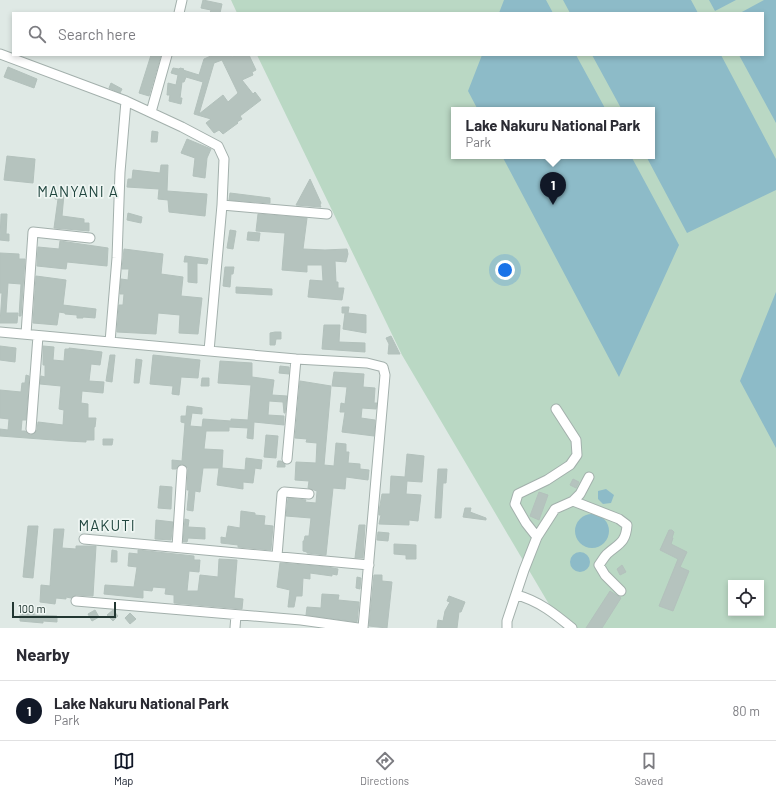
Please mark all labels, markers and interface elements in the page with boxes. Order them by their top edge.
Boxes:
search box [12,12,764,56]
icon: search [26,23,48,45]
text: Search here [58,25,136,43]
popup [451,107,655,159]
text: Lake Nakuru National Park [466,116,640,134]
text: Park [466,134,491,150]
pin: 1 [540,172,566,205]
district label: MANYANI A [37,182,119,200]
your location [495,260,515,280]
district label: MAKUTI [78,516,136,534]
map controls [728,580,764,616]
button: locate [728,580,764,616]
scale bar [12,600,116,619]
text: 100 m [18,602,46,615]
text: Nearby [16,644,70,664]
text: Lake Nakuru National Park [54,694,229,712]
text: 1 [27,703,31,719]
text: 80 m [733,703,760,719]
text: Park [54,712,80,728]
tab: Map [113,750,135,787]
tab: Directions [360,750,409,787]
tab: Saved [634,750,663,787]

